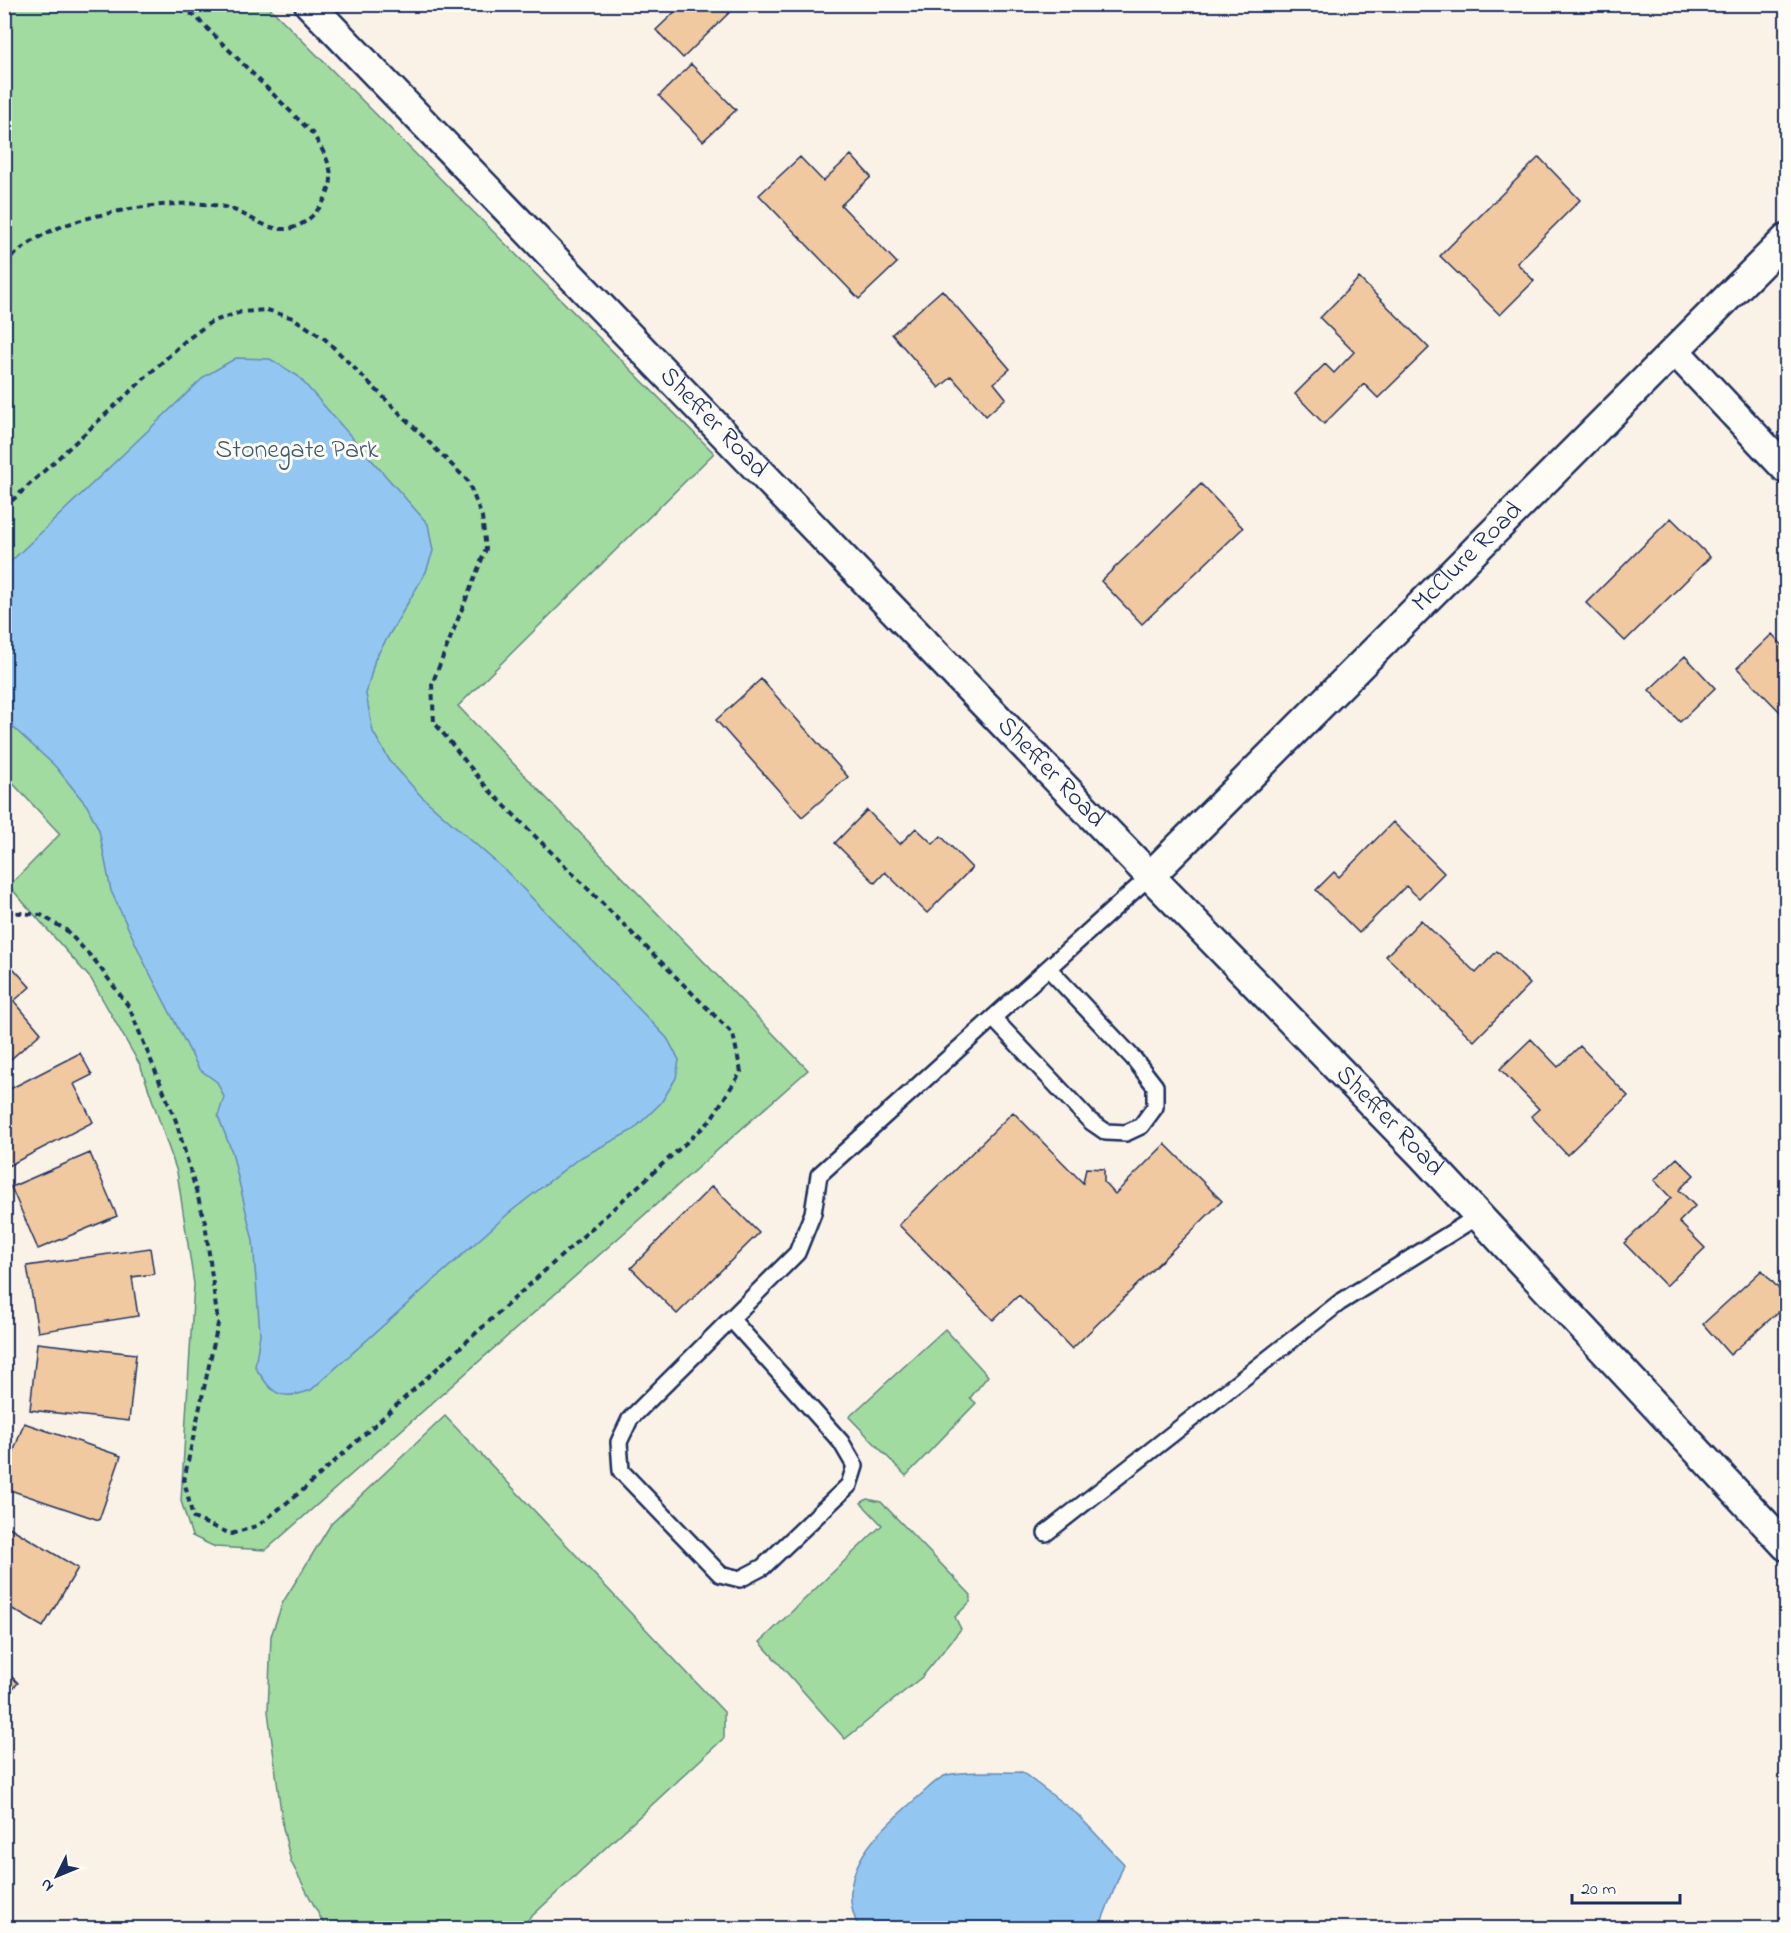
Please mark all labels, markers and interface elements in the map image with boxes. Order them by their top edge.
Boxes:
street label: Sheffer Road [650,359,776,488]
park label: Stonegate Park [215,432,379,470]
street label: McClure Road [1404,493,1532,622]
street label: Sheffer Road [987,708,1114,837]
street label: Sheffer Road [1326,1057,1452,1186]
north arrow [27,1846,87,1906]
scale bar [1572,1867,1680,1905]
text: N [35,1873,60,1897]
text: 20 m [1581,1877,1616,1903]

